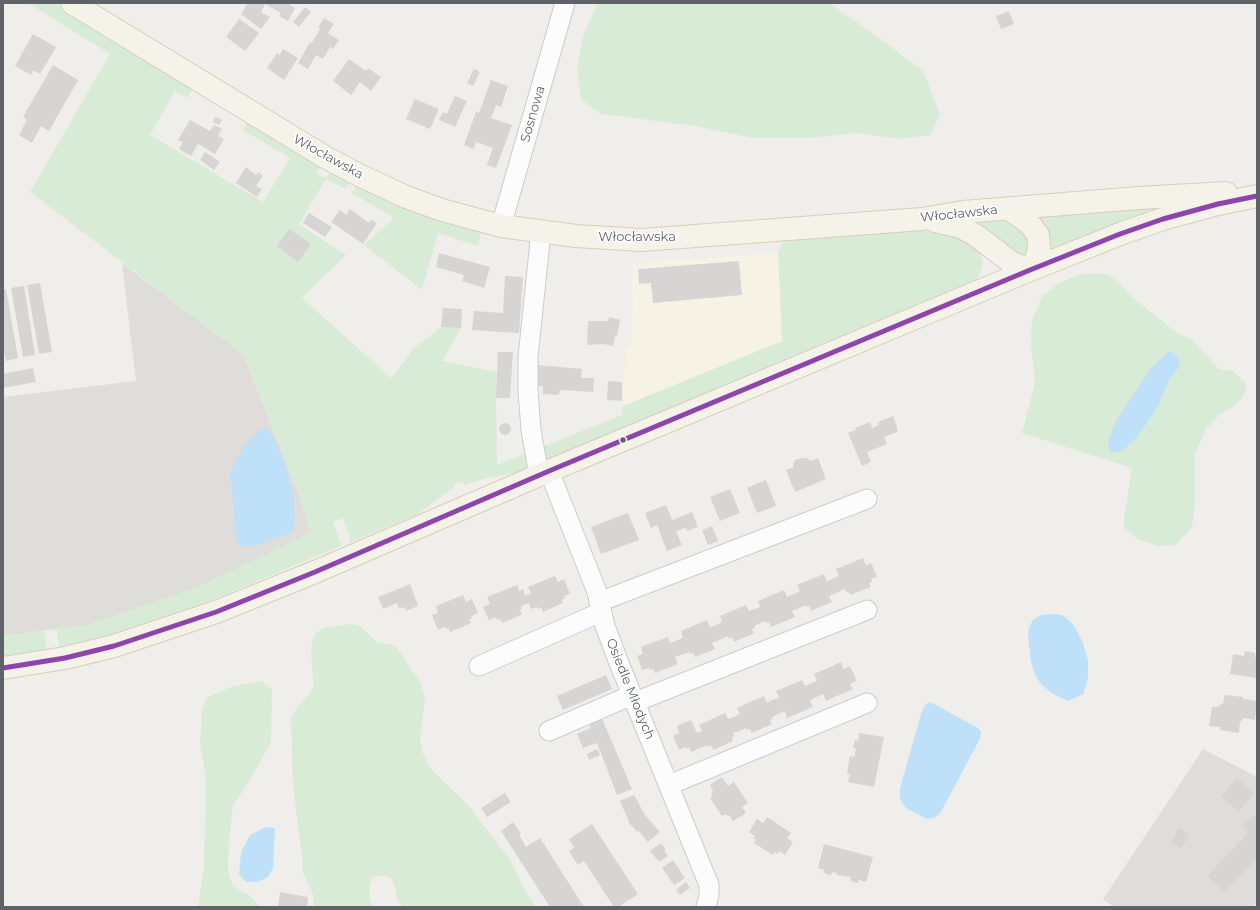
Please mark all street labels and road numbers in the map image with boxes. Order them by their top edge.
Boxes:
street label: Sosnowa [517,84,549,144]
street label: Włocławska [290,131,366,183]
street label: Włocławska [920,202,998,226]
street label: Włocławska [598,229,676,245]
street label: Osiedle Młodych [603,636,657,742]

